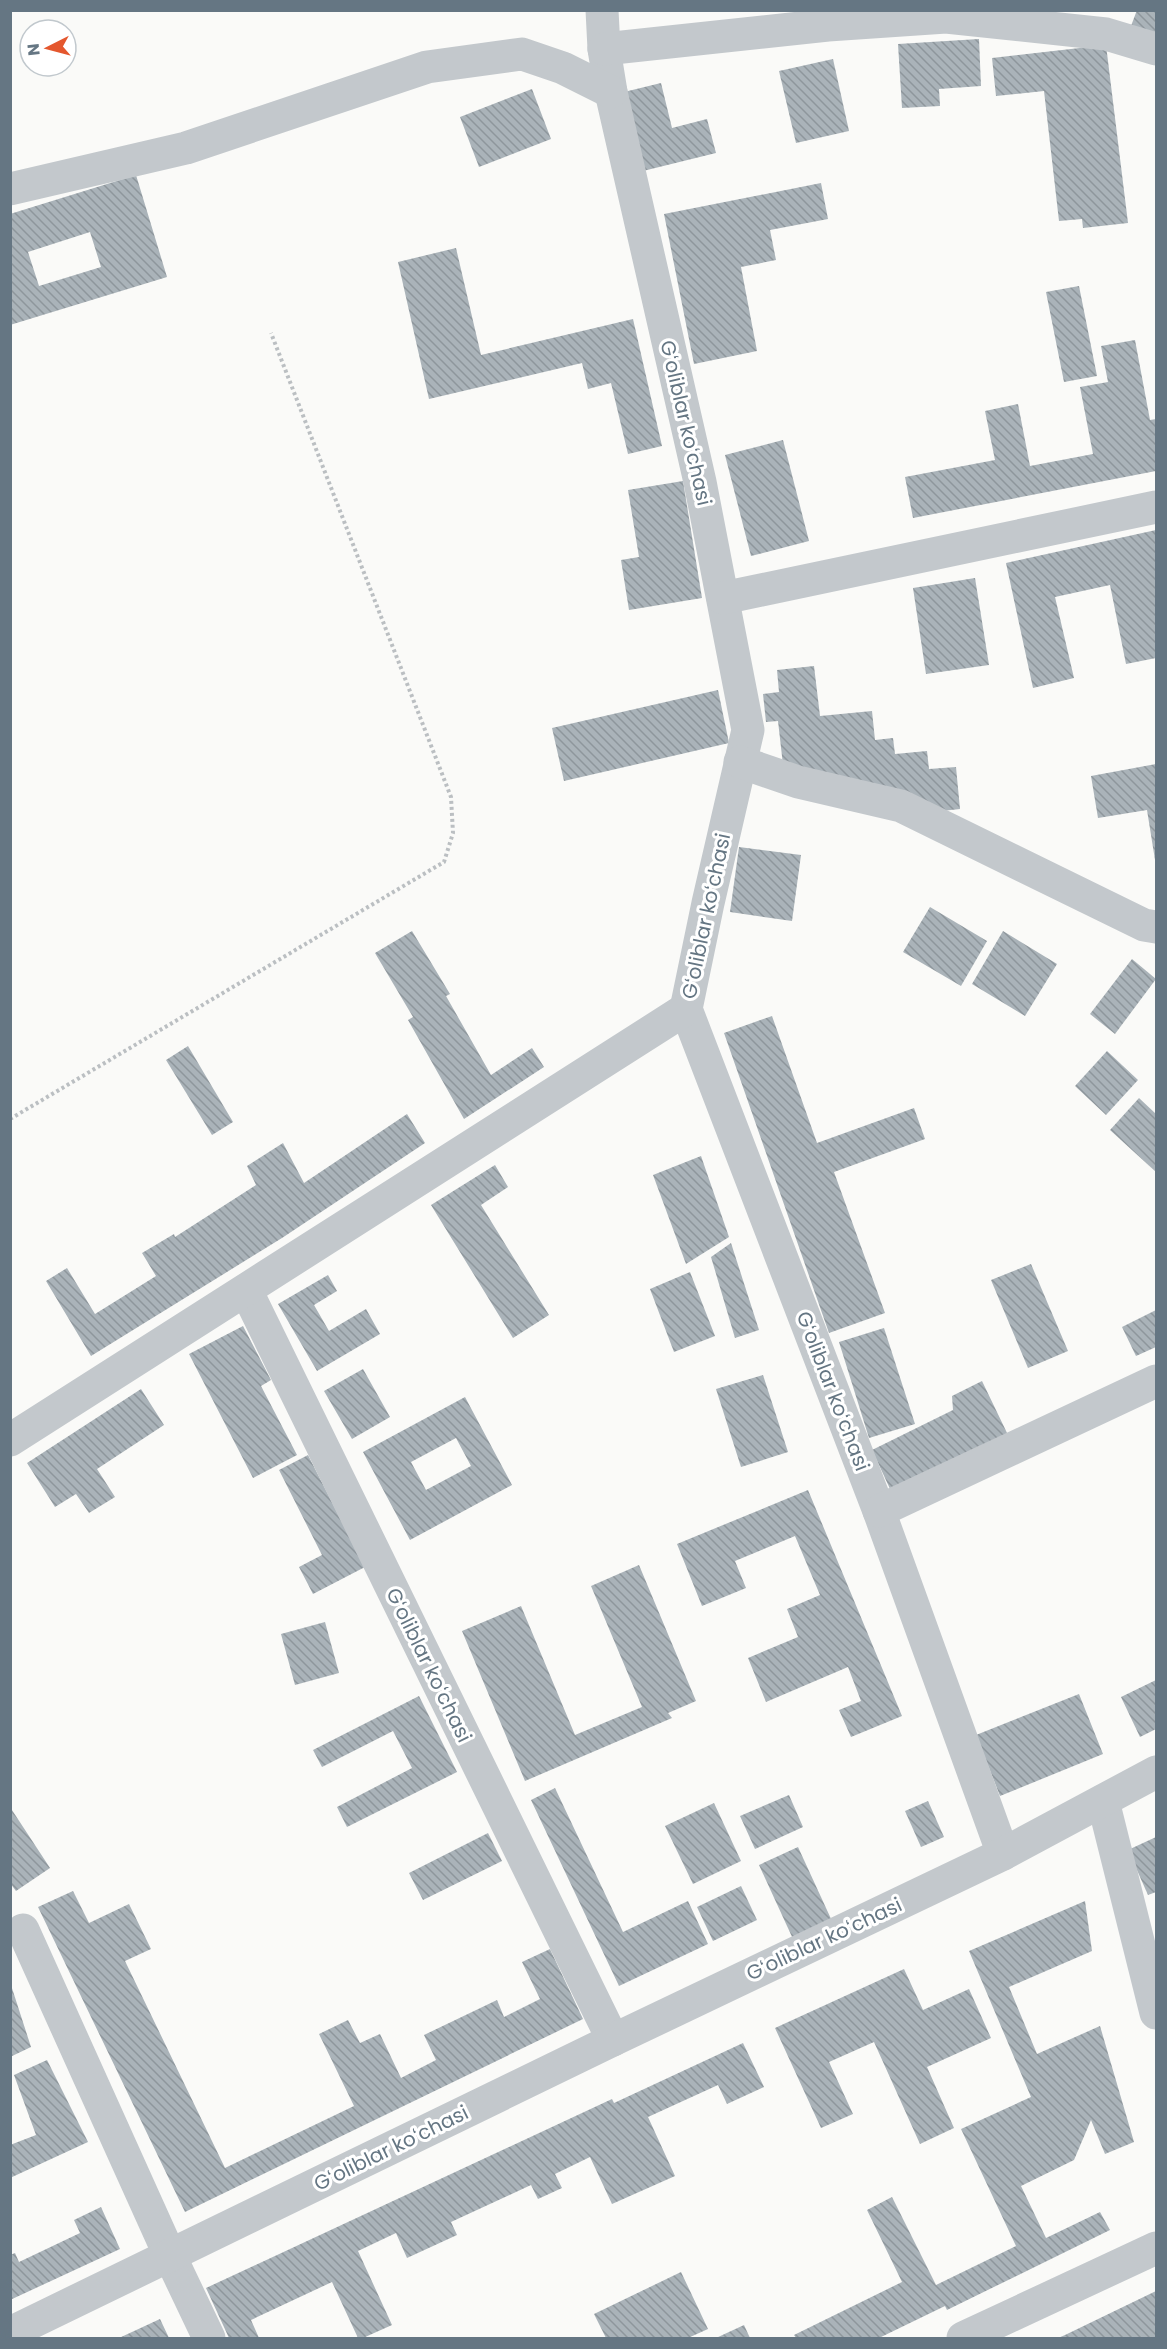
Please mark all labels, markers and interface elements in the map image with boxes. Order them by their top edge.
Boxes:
north arrow [18,18,78,78]
text: N [22,42,46,57]
street label: Gʻoliblar koʻchasi [653,338,719,508]
street label: Gʻoliblar koʻchasi [675,831,737,1001]
street label: Gʻoliblar koʻchasi [790,1307,876,1475]
street label: Gʻoliblar koʻchasi [379,1583,479,1747]
street label: Gʻoliblar koʻchasi [742,1891,906,1987]
street label: Gʻoliblar koʻchasi [309,2098,473,2198]

